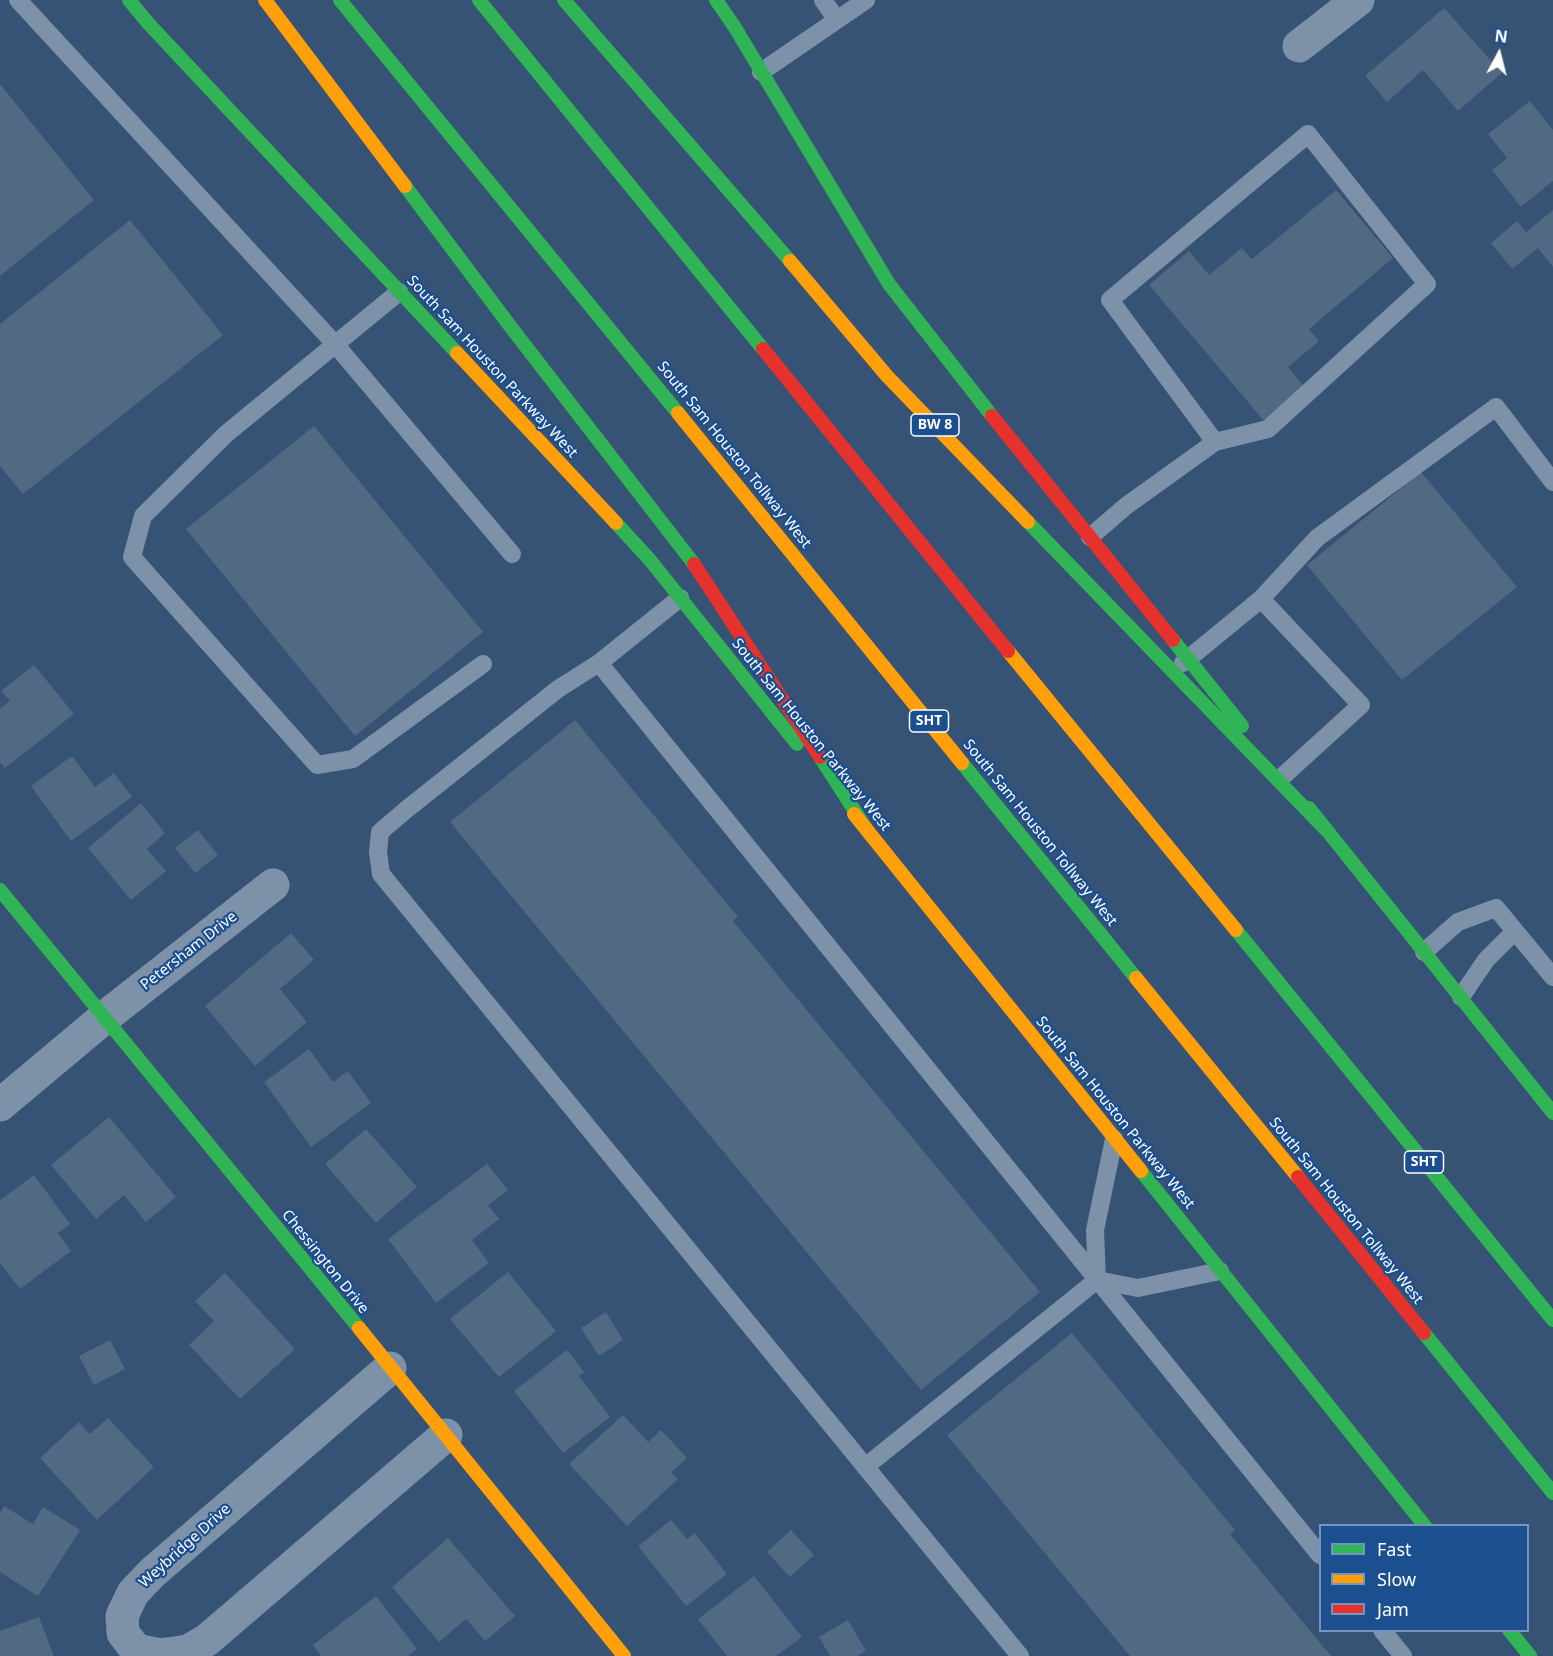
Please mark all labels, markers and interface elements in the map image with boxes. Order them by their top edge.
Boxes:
north arrow [1469,24,1529,84]
text: N [1493,24,1509,48]
street label: South Sam Houston Parkway West [403,272,581,462]
street label: South Sam Houston Tollway West [653,358,815,552]
road number: BW 8 [911,414,959,436]
street label: South Sam Houston Parkway West [728,635,894,835]
road number: SHT [910,710,948,732]
street label: South Sam Houston Tollway West [959,736,1121,930]
street label: Petersham Drive [137,908,241,994]
street label: South Sam Houston Parkway West [1032,1013,1198,1213]
street label: South Sam Houston Tollway West [1265,1114,1427,1308]
road number: SHT [1404,1151,1444,1173]
street label: Chessington Drive [278,1206,372,1318]
street label: Weybridge Drive [136,1500,234,1592]
legend [1319,1524,1529,1632]
text: Fast [1377,1537,1412,1561]
text: Slow [1377,1567,1416,1591]
text: Jam [1377,1597,1409,1621]

